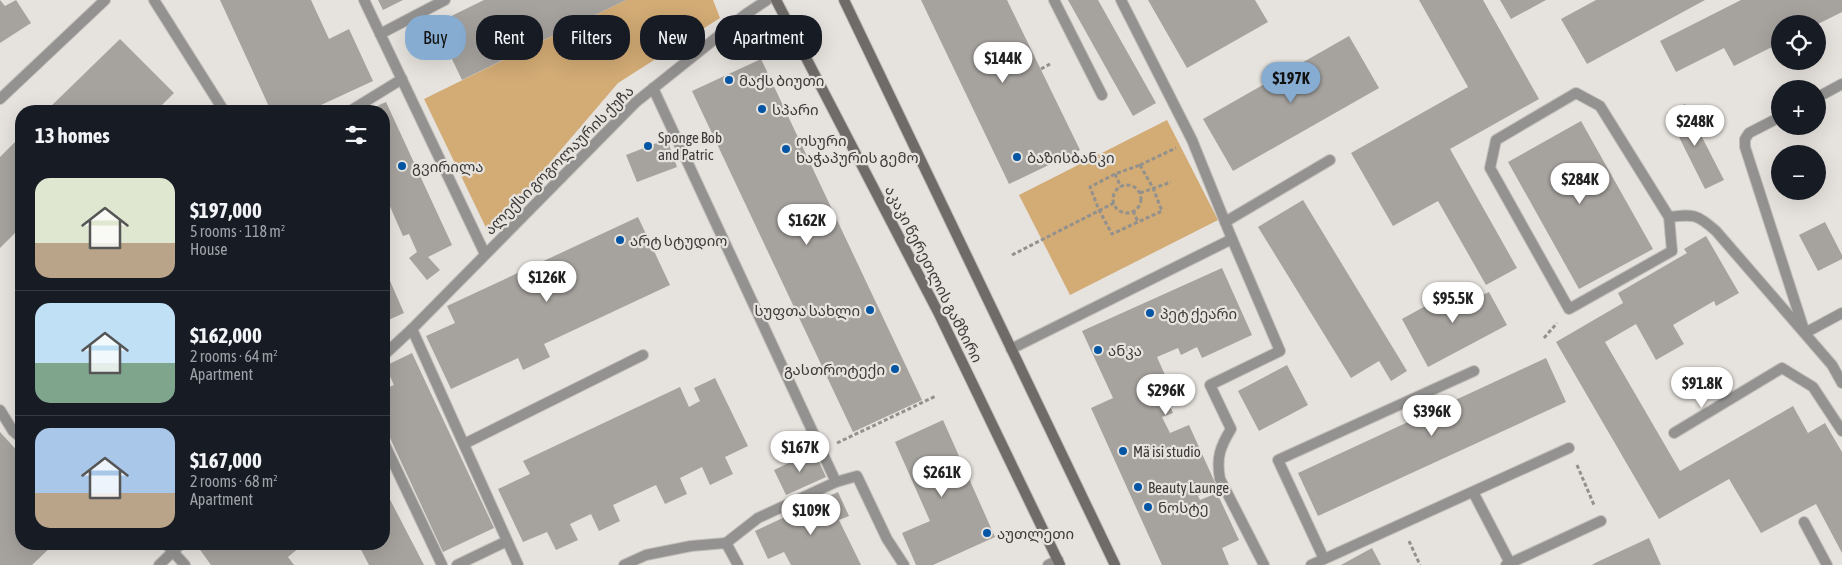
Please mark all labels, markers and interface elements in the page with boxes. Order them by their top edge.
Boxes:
chip: Buy [405,15,466,60]
chip: Rent [476,15,543,60]
chip: Filters [553,15,630,60]
chip: New [640,15,705,60]
chip: Apartment [715,15,822,60]
map controls [1771,15,1826,200]
button: locate [1771,15,1826,70]
pin: $144K [968,42,1038,84]
text: $144K [984,49,1022,67]
pin: $197K [1256,62,1326,104]
text: $197K [1272,69,1310,87]
place label: მაქს ბიუთი [739,72,824,90]
marker: მაქს ბიუთი [723,74,735,86]
button: + [1771,80,1826,135]
street label: ალექსი გოგოლაურის ქუჩა [481,82,638,239]
place label: სპარი [772,101,819,118]
marker: სპარი [756,103,768,115]
pin: $248K [1660,104,1730,147]
text: $248K [1676,112,1714,130]
icon: filters [342,121,370,149]
text: 13 homes [35,123,110,147]
place label: Sponge Bob and Patric [658,129,722,163]
place label: ოსური ხაჭაპურის გემო [796,132,919,167]
marker: Sponge Bob and Patric [642,140,654,152]
marker: ოსური ხაჭაპურის გემო [780,143,792,155]
button: − [1771,145,1826,200]
place label: ბაზისბანკი [1027,149,1115,167]
marker: ბაზისბანკი [1011,151,1023,163]
place label: გვირილა [412,158,483,176]
marker: გვირილა [396,160,408,172]
pin: $284K [1545,162,1615,205]
text: $284K [1561,170,1599,188]
street label: აკაკი წერეთლის გამზირი [881,183,986,366]
icon: home [75,198,135,258]
text: $197,000 [190,198,262,222]
pin: $162K [772,204,842,246]
text: $162K [788,211,826,229]
text: 5 rooms · 118 m² [190,222,285,240]
place label: არტ სტუდიო [630,232,727,250]
marker: არტ სტუდიო [614,234,626,246]
text: House [190,240,227,258]
pin: $126K [512,260,582,303]
text: $126K [528,268,566,286]
pin: $95.5K [1412,282,1494,324]
text: $95.5K [1433,289,1473,307]
place label: სუფთა სახლი [754,302,860,320]
marker: სუფთა სახლი [864,304,876,316]
place label: პეტ ქეარი [1160,305,1237,323]
marker: პეტ ქეარი [1144,307,1156,319]
icon: home [75,323,135,383]
text: $162,000 [190,323,262,347]
place label: ანკა [1108,342,1142,360]
marker: ანკა [1092,344,1104,356]
text: 2 rooms · 64 m² [190,347,278,365]
place label: გასთროტექი [784,361,885,379]
marker: გასთროტექი [889,363,901,375]
text: Apartment [190,365,253,383]
pin: $91.8K [1661,366,1743,409]
pin: $296K [1131,374,1201,416]
text: $91.8K [1682,374,1722,392]
text: $296K [1147,381,1185,399]
pin: $396K [1397,394,1467,437]
text: $396K [1413,402,1451,420]
pin: $167K [765,430,835,473]
text: $167K [781,438,819,456]
place label: Mä isi studio [1133,443,1201,460]
marker: Mä isi studio [1117,445,1129,457]
icon: home [75,448,135,508]
text: $167,000 [190,448,262,472]
pin: $261K [907,456,977,498]
text: $261K [923,463,961,481]
text: 2 rooms · 68 m² [190,472,278,490]
place label: Beauty Launge [1148,479,1229,496]
marker: Beauty Launge [1132,481,1144,493]
text: Apartment [190,490,253,508]
pin: $109K [776,494,846,536]
place label: ნოსტე [1158,499,1209,517]
text: $109K [792,501,830,519]
marker: ნოსტე [1142,501,1154,513]
place label: აუთლეთი [997,525,1074,543]
marker: აუთლეთი [981,527,993,539]

